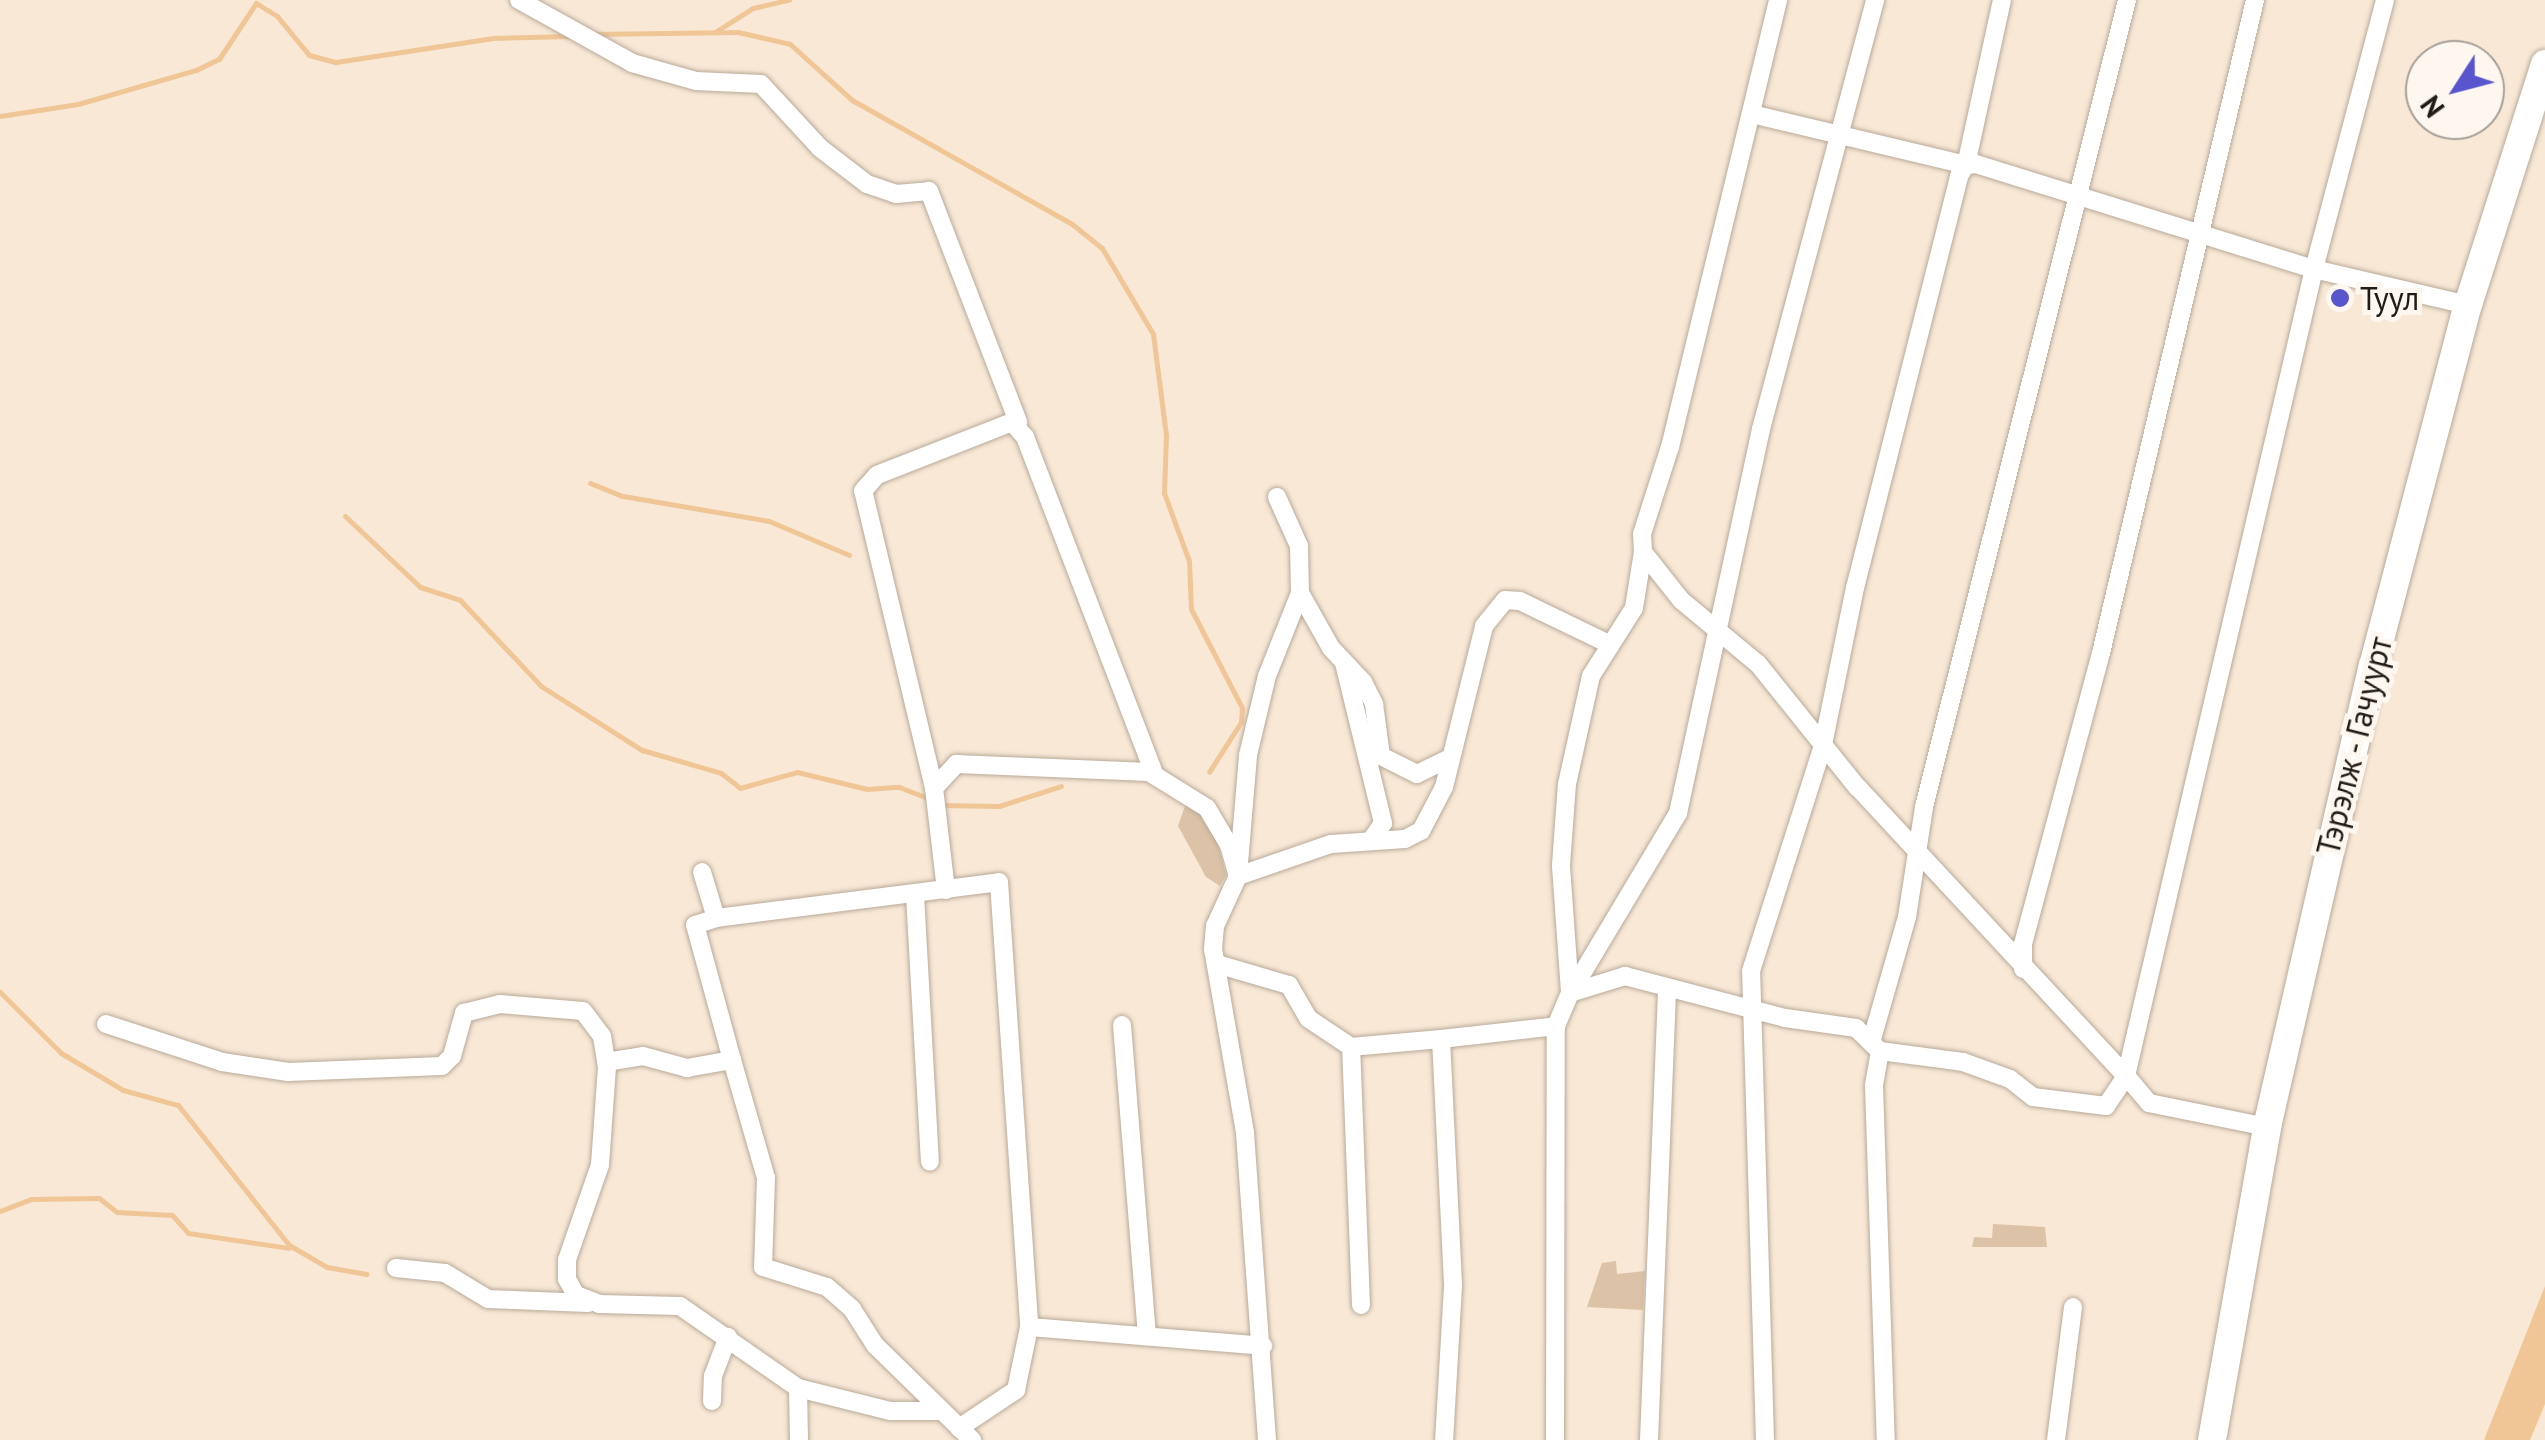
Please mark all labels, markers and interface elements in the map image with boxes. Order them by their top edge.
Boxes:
north arrow [2405,40,2505,140]
text: N [2412,88,2452,125]
place label: Туул [2360,279,2419,317]
marker: Туул [2329,287,2351,309]
street label: Тэрэлж - Гачуурт [2308,630,2400,862]

